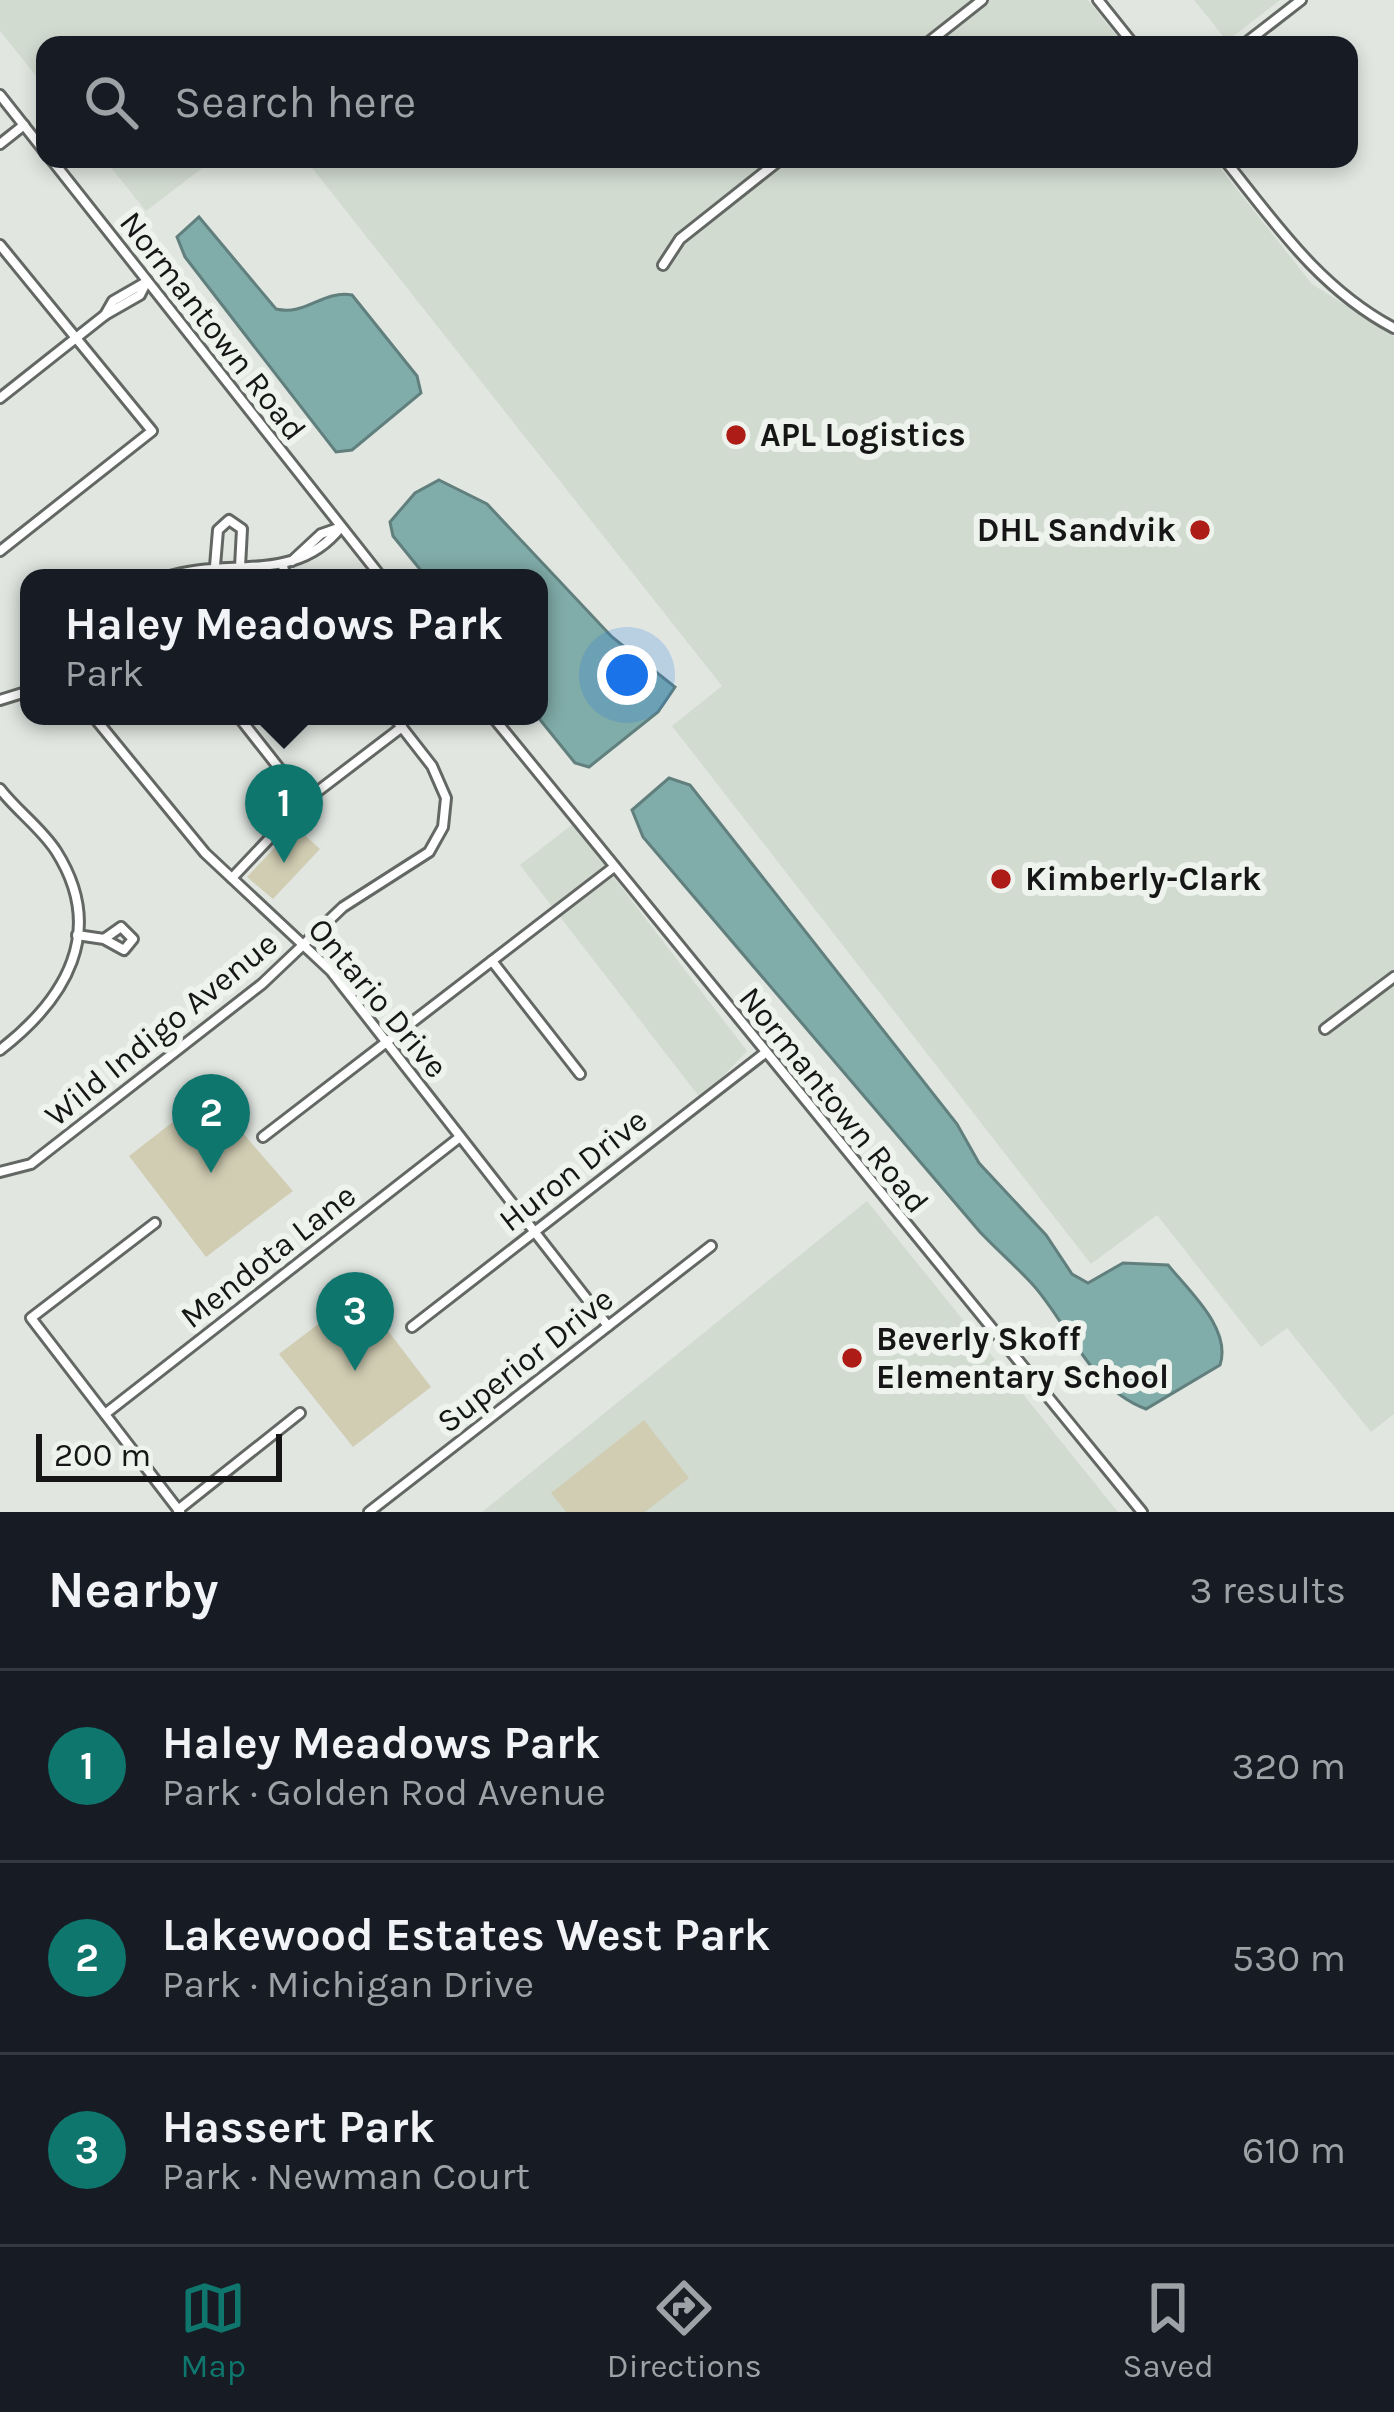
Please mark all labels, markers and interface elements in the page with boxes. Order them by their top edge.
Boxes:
search box [36,36,1358,168]
icon: search [78,69,144,135]
text: Search here [174,76,416,128]
street label: Normantown Road [112,204,314,448]
place label: APL Logistics [760,416,966,454]
marker: APL Logistics [723,422,749,448]
place label: DHL Sandvik [977,511,1176,549]
marker: DHL Sandvik [1187,517,1213,543]
popup [20,569,548,725]
text: Haley Meadows Park [65,598,503,650]
your location [597,645,657,705]
text: Park [65,650,144,696]
pin: 1 [245,764,323,863]
place label: Kimberly-Clark [1025,860,1261,898]
marker: Kimberly-Clark [988,866,1014,892]
street label: Ontario Drive [300,911,456,1085]
street label: Wild Indigo Avenue [37,924,285,1134]
street label: Normantown Road [731,979,937,1221]
pin: 2 [172,1074,250,1173]
street label: Huron Drive [492,1101,654,1239]
street label: Mendota Lane [173,1176,363,1336]
pin: 3 [316,1272,394,1371]
street label: Superior Drive [429,1280,621,1440]
place label: Beverly Skoff Elementary School [876,1320,1169,1396]
marker: Beverly Skoff Elementary School [839,1345,865,1371]
scale bar [36,1428,282,1481]
text: 200 m [54,1436,151,1474]
text: Nearby [48,1560,218,1620]
text: 3 results [1189,1567,1346,1613]
text: Haley Meadows Park [162,1717,600,1769]
text: 1 [80,1743,94,1789]
text: 320 m [1231,1743,1346,1789]
text: Park · Golden Rod Avenue [162,1769,606,1815]
text: Lakewood Estates West Park [162,1909,770,1961]
text: 2 [75,1935,99,1981]
text: 530 m [1232,1935,1346,1981]
text: Park · Michigan Drive [162,1961,534,2007]
text: Hassert Park [162,2101,435,2153]
text: 3 [75,2127,99,2173]
text: 610 m [1242,2127,1346,2173]
text: Park · Newman Court [162,2153,530,2199]
tab: Map [180,2275,246,2385]
tab: Directions [607,2275,762,2385]
tab: Saved [1123,2275,1214,2385]

